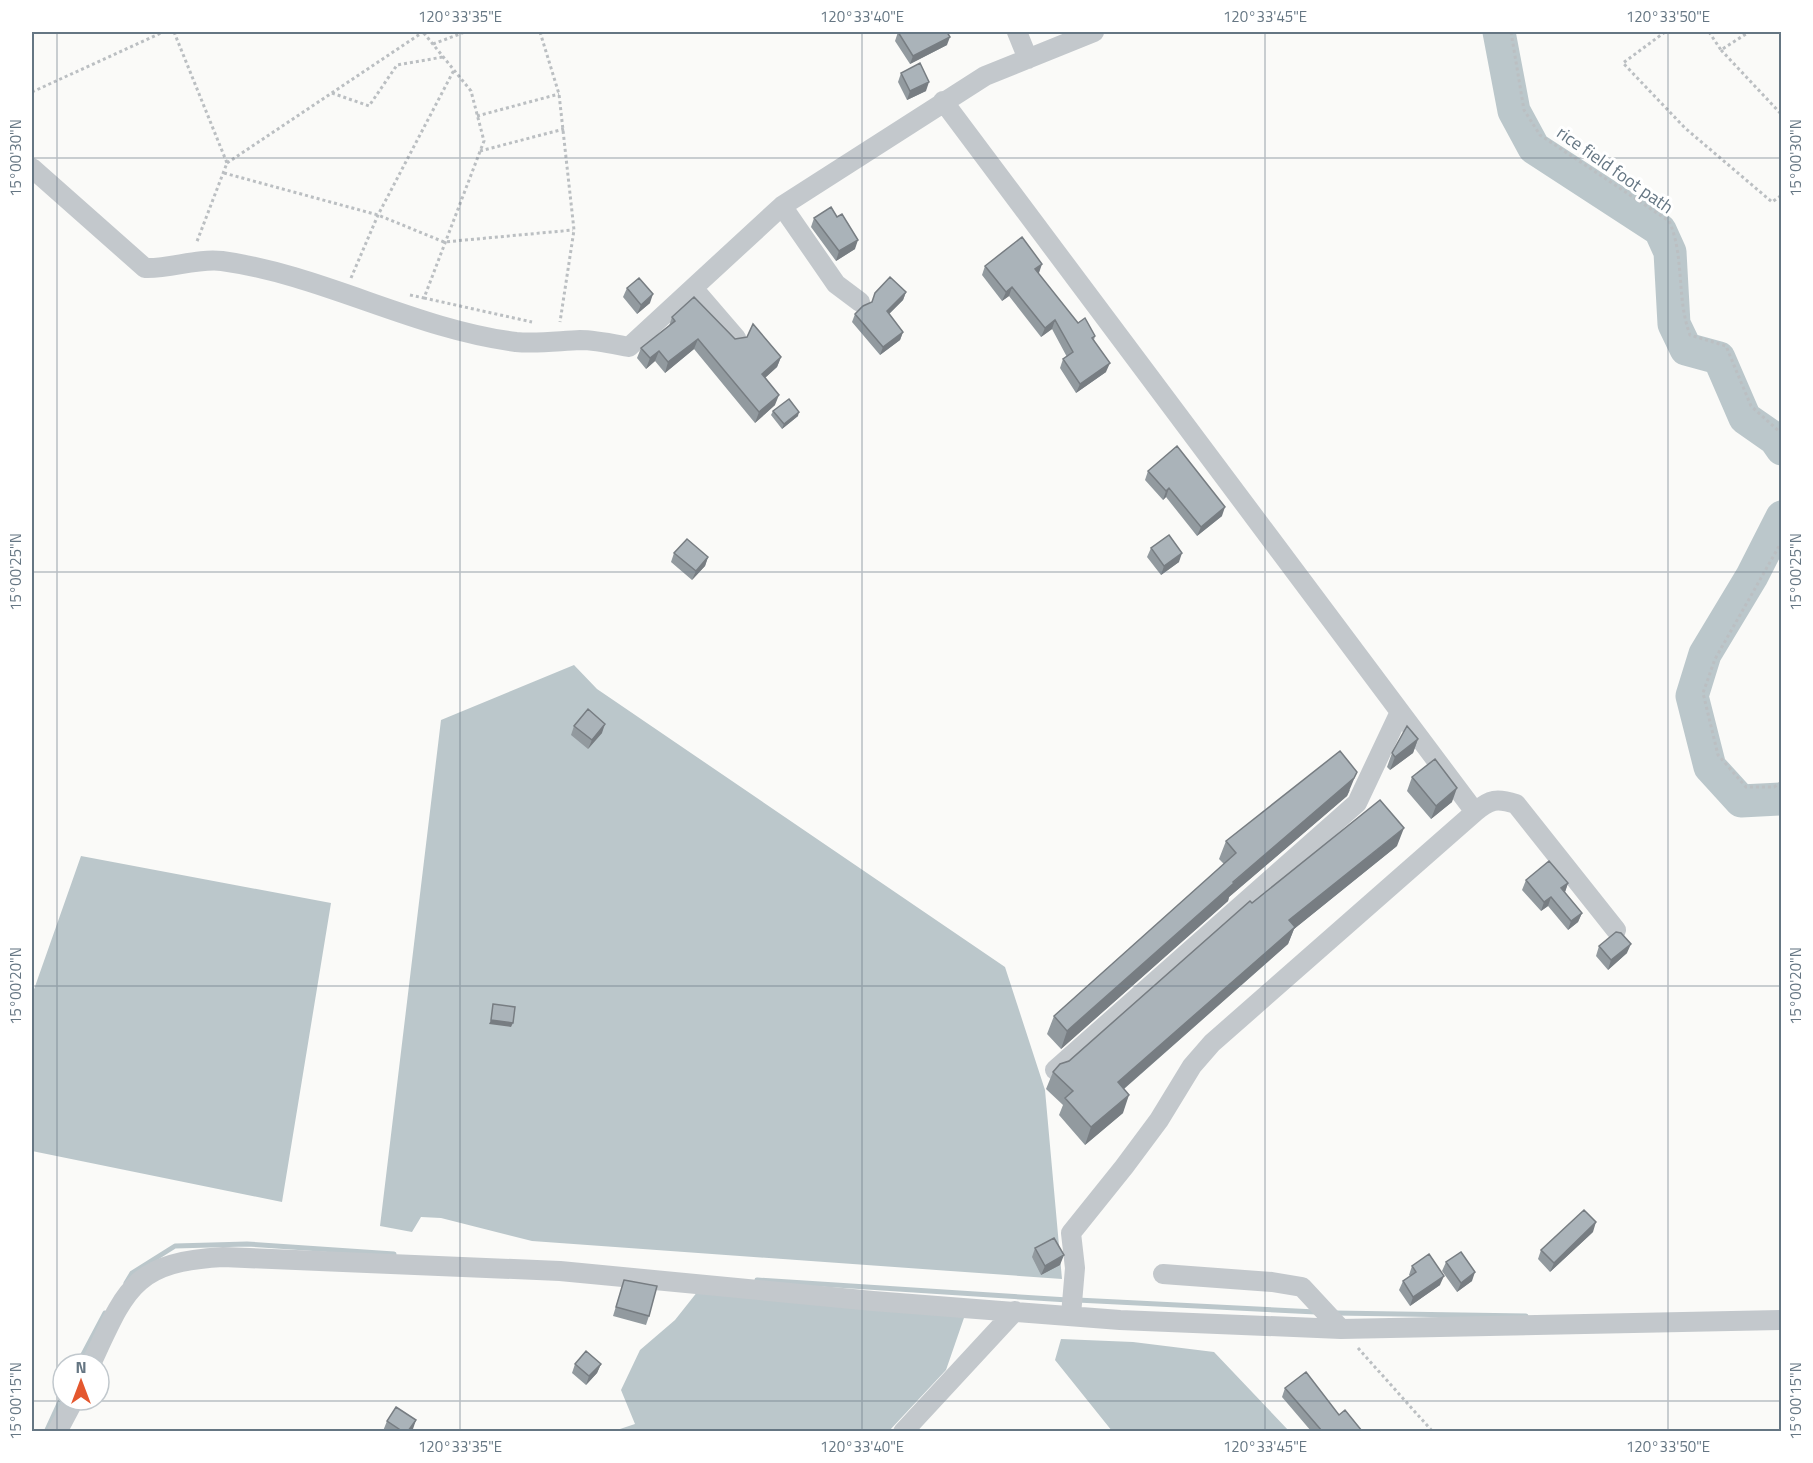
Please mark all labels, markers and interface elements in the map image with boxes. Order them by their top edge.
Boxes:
text: 120°33'35"E [418,5,502,28]
text: 120°33'40"E [820,5,904,28]
text: 120°33'45"E [1223,5,1307,28]
text: 120°33'50"E [1626,5,1710,28]
text: 15°00'30"N [4,119,27,197]
street label: rice field foot path [1551,119,1679,220]
text: 15°00'30"N [1784,119,1807,197]
text: 15°00'25"N [4,533,27,611]
text: 15°00'25"N [1784,533,1807,611]
text: 15°00'20"N [4,947,27,1025]
text: 15°00'20"N [1784,947,1807,1025]
north arrow [51,1352,111,1412]
text: N [75,1355,87,1379]
text: 15°00'15"N [4,1362,27,1440]
text: 15°00'15"N [1784,1362,1807,1440]
text: 120°33'35"E [418,1435,502,1458]
text: 120°33'40"E [820,1435,904,1458]
text: 120°33'45"E [1223,1435,1307,1458]
text: 120°33'50"E [1626,1435,1710,1458]

